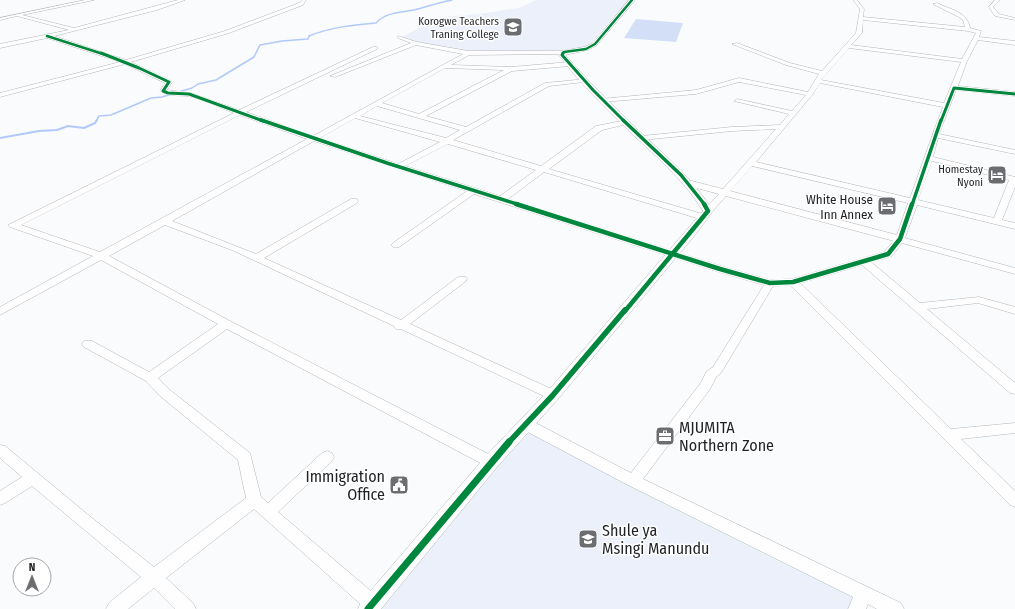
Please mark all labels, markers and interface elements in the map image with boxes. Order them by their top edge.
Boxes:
place label: Korogwe Teachers Traning College [418,15,499,41]
school or university icon: Korogwe Teachers Traning College [502,16,524,38]
place label: Homestay Nyoni [938,163,983,189]
hotel icon: Homestay Nyoni [986,164,1008,186]
place label: White House Inn Annex [806,192,873,222]
hotel icon: White House Inn Annex [876,195,898,217]
place label: MJUMITA Northern Zone [679,418,774,455]
office icon: MJUMITA Northern Zone [654,425,676,447]
place label: Immigration Office [306,467,385,504]
public building icon: Immigration Office [388,474,410,496]
place label: Shule ya Msingi Manundu [602,521,709,558]
school or university icon: Shule ya Msingi Manundu [577,528,599,550]
north arrow [12,557,52,597]
text: N [29,561,35,574]

